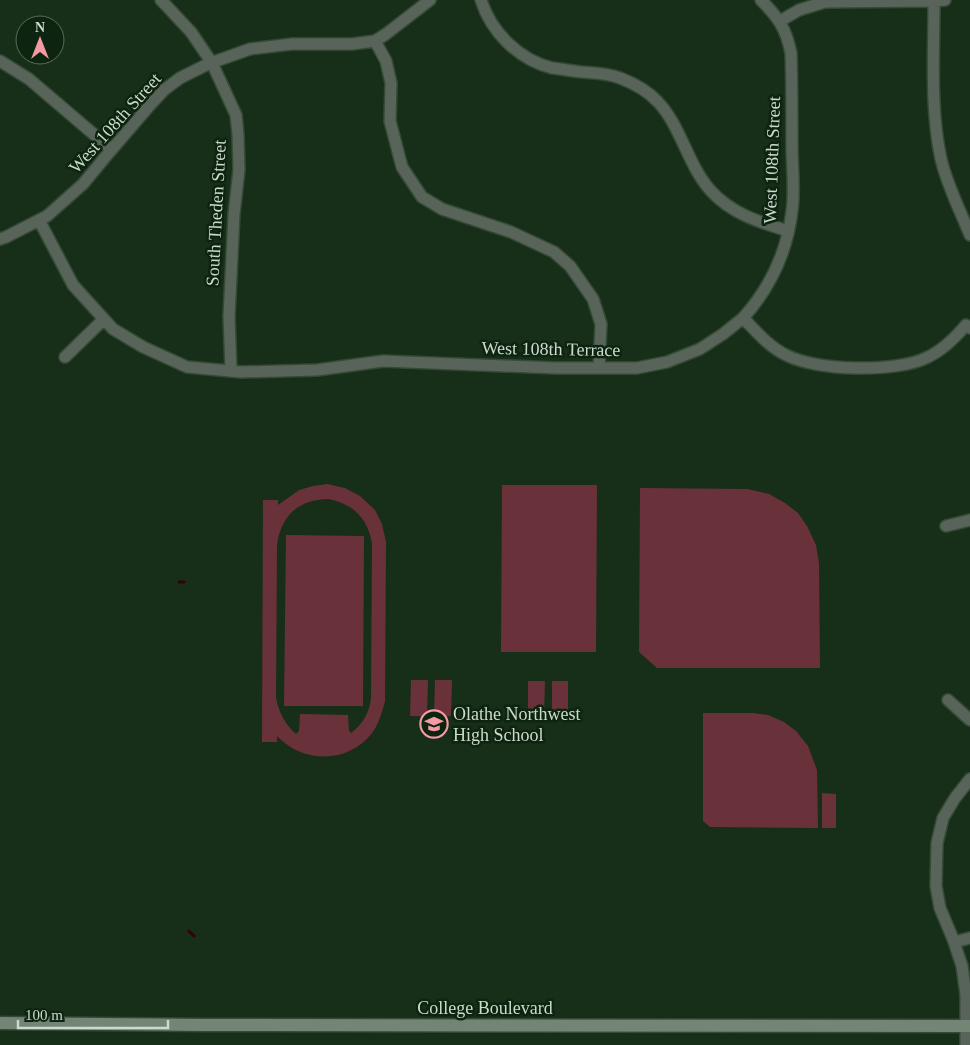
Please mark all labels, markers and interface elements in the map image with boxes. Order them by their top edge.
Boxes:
north arrow [15,15,65,65]
text: N [35,20,45,35]
street label: West 108th Street [65,69,165,177]
street label: West 108th Street [760,96,784,224]
street label: South Theden Street [202,139,230,287]
street label: West 108th Terrace [481,338,621,360]
place label: Olathe Northwest High School [453,704,580,745]
school or university icon: Olathe Northwest High School [419,709,449,739]
scale bar [18,998,168,1030]
street label: College Boulevard [417,998,553,1018]
text: 100 m [25,1007,63,1023]

